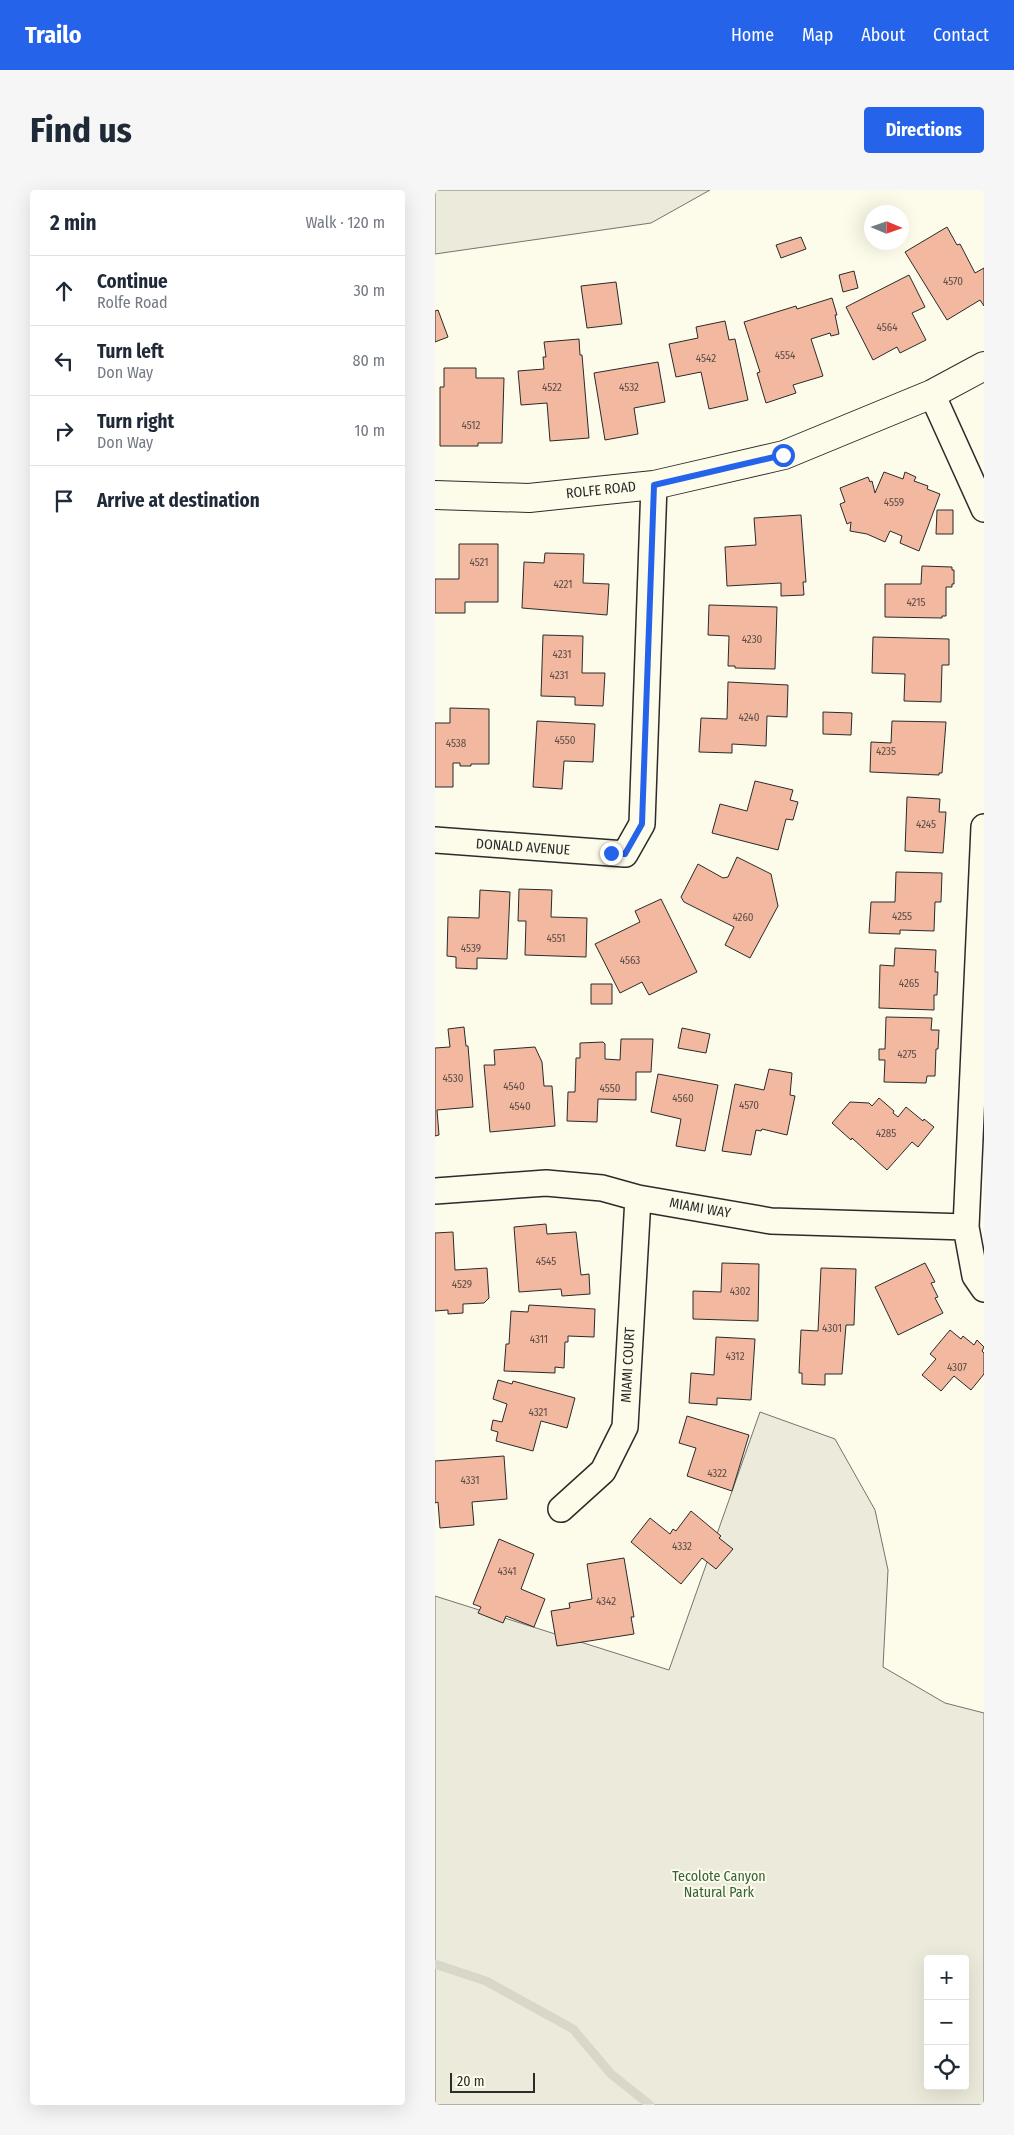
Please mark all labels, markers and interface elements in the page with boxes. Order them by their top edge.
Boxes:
text: Trailo [25,21,82,49]
text: Home [731,24,774,46]
text: Map [802,24,833,46]
text: About [861,24,905,46]
text: Contact [933,24,989,46]
button: Directions [864,107,984,153]
text: Find us [30,109,132,151]
north arrow [864,205,909,250]
text: 2 min [50,210,97,236]
text: Walk · 120 m [306,213,385,232]
text: Continue [97,270,168,293]
house number: 4570 [943,275,963,288]
icon: ahead [50,277,78,305]
text: 30 m [353,281,385,300]
text: Rolfe Road [97,293,168,312]
house number: 4564 [876,321,898,334]
text: Turn left [97,340,164,363]
icon: left [50,347,78,375]
house number: 4554 [775,349,796,362]
text: 80 m [353,351,385,370]
house number: 4542 [696,352,716,365]
text: Don Way [97,363,153,382]
house number: 4522 [542,381,562,394]
house number: 4532 [619,381,639,394]
text: Turn right [97,410,174,433]
icon: right [50,417,78,445]
house number: 4512 [462,419,481,432]
text: 10 m [354,421,385,440]
text: Don Way [97,433,153,452]
route start [772,444,795,467]
street label: ROLFE ROAD [565,478,637,502]
icon: arrive [50,487,78,515]
text: Arrive at destination [97,489,260,512]
house number: 4559 [884,496,904,509]
house number: 4521 [469,556,489,569]
house number: 4221 [554,578,572,591]
house number: 4215 [906,596,926,609]
house number: 4230 [742,633,763,646]
house number: 4231 [553,648,572,661]
house number: 4231 [550,669,569,682]
house number: 4240 [739,711,760,724]
house number: 4550 [555,734,576,747]
house number: 4538 [446,737,467,750]
house number: 4235 [876,745,896,758]
house number: 4245 [916,818,936,831]
street label: DONALD AVENUE [475,835,571,859]
route end [600,842,623,865]
house number: 4255 [892,910,912,923]
house number: 4260 [732,911,754,924]
house number: 4551 [546,932,566,945]
house number: 4539 [461,942,481,955]
house number: 4563 [620,954,640,967]
house number: 4265 [899,977,919,990]
house number: 4275 [897,1048,917,1061]
house number: 4530 [443,1072,464,1085]
house number: 4540 [503,1080,525,1093]
house number: 4550 [600,1082,621,1095]
house number: 4560 [672,1092,694,1105]
house number: 4570 [739,1099,759,1112]
house number: 4540 [509,1100,531,1113]
house number: 4285 [876,1127,896,1140]
street label: MIAMI WAY [668,1194,732,1222]
house number: 4545 [536,1255,556,1268]
house number: 4529 [452,1278,472,1291]
house number: 4302 [730,1285,750,1298]
house number: 4301 [822,1322,842,1335]
street label: MIAMI COURT [618,1326,638,1403]
house number: 4311 [530,1333,548,1346]
house number: 4312 [725,1350,745,1363]
house number: 4307 [947,1361,968,1374]
house number: 4321 [529,1406,547,1419]
house number: 4322 [707,1467,727,1480]
house number: 4331 [460,1474,480,1487]
house number: 4332 [672,1540,692,1553]
house number: 4341 [497,1565,517,1578]
house number: 4342 [596,1595,616,1608]
park label: Tecolote Canyon Natural Park [672,1868,766,1901]
map controls [924,1955,969,2090]
button: + [924,1955,969,2000]
button: − [924,2000,969,2045]
button: locate [924,2045,969,2090]
scale bar [450,2070,535,2093]
text: 20 m [457,2073,485,2090]

